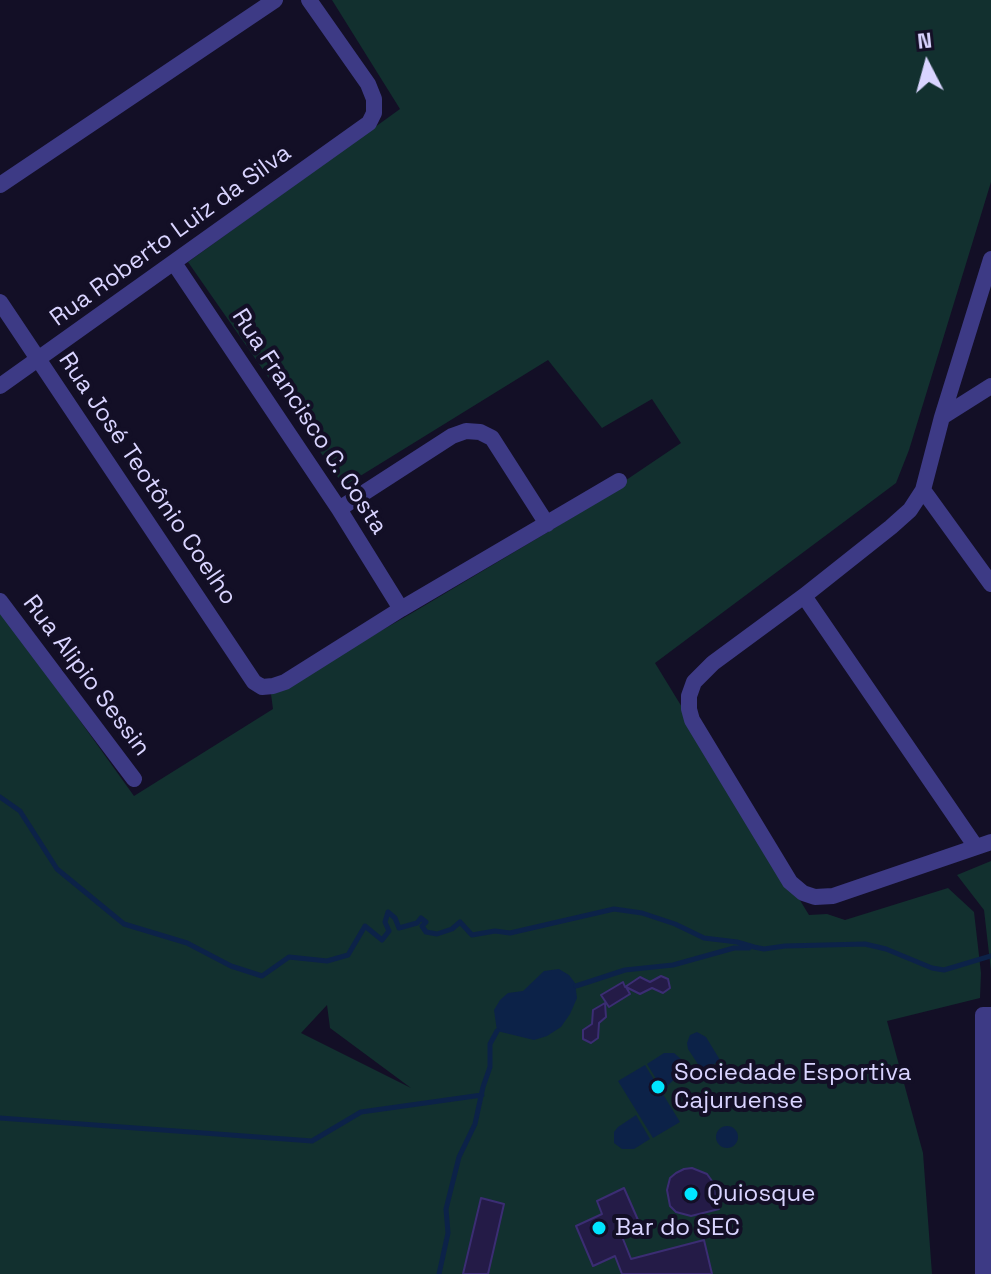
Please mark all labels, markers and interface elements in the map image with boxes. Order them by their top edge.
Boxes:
north arrow [887,24,967,104]
text: N [916,25,933,55]
street label: Rua Roberto Luiz da Silva [45,139,297,333]
street label: Rua Francisco C. Costa [225,304,393,540]
street label: Rua José Teotônio Coelho [52,347,242,611]
street label: Rua Alipio Sessin [16,590,156,762]
place label: Sociedade Esportiva Cajuruense [674,1059,912,1115]
marker: Sociedade Esportiva Cajuruense [649,1078,667,1096]
place label: Quiosque [707,1180,815,1208]
marker: Quiosque [682,1185,700,1203]
place label: Bar do SEC [615,1214,740,1242]
marker: Bar do SEC [590,1219,608,1237]

